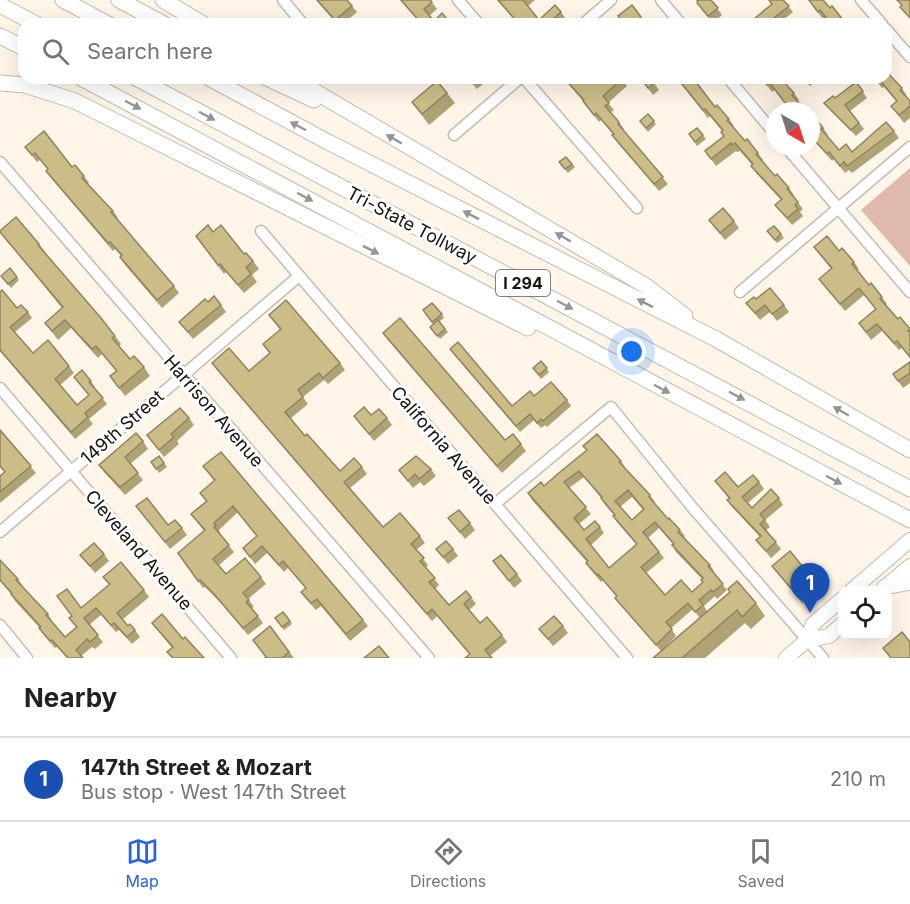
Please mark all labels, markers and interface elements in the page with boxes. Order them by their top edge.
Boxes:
search box [18,18,892,84]
icon: search [39,35,72,68]
text: Search here [87,38,213,64]
one-way arrow [124,100,142,110]
north arrow [766,102,820,156]
one-way arrow [198,111,215,121]
one-way arrow [289,121,306,131]
one-way arrow [385,134,402,144]
street label: Tri-State Tollway [344,182,480,268]
one-way arrow [297,192,314,202]
one-way arrow [462,210,479,220]
one-way arrow [554,232,571,242]
one-way arrow [363,245,380,254]
road number: I 294 [496,270,550,296]
one-way arrow [636,298,653,308]
one-way arrow [556,300,573,310]
your location [617,337,646,366]
street label: Harrison Avenue [160,351,268,471]
street label: California Avenue [387,382,501,508]
one-way arrow [653,383,671,393]
street label: 149th Street [76,385,168,469]
one-way arrow [729,391,746,401]
one-way arrow [832,406,849,416]
one-way arrow [826,475,843,485]
street label: Cleveland Avenue [81,486,197,614]
pin: 1 [790,564,830,613]
map controls [838,586,892,640]
button: locate [838,586,892,640]
text: Nearby [24,682,117,713]
text: 147th Street & Mozart [81,754,312,780]
text: 1 [39,767,48,791]
text: 210 m [830,767,886,791]
text: Bus stop · West 147th Street [81,780,346,804]
tab: Map [126,835,159,891]
tab: Directions [410,835,486,891]
tab: Saved [738,835,784,891]

